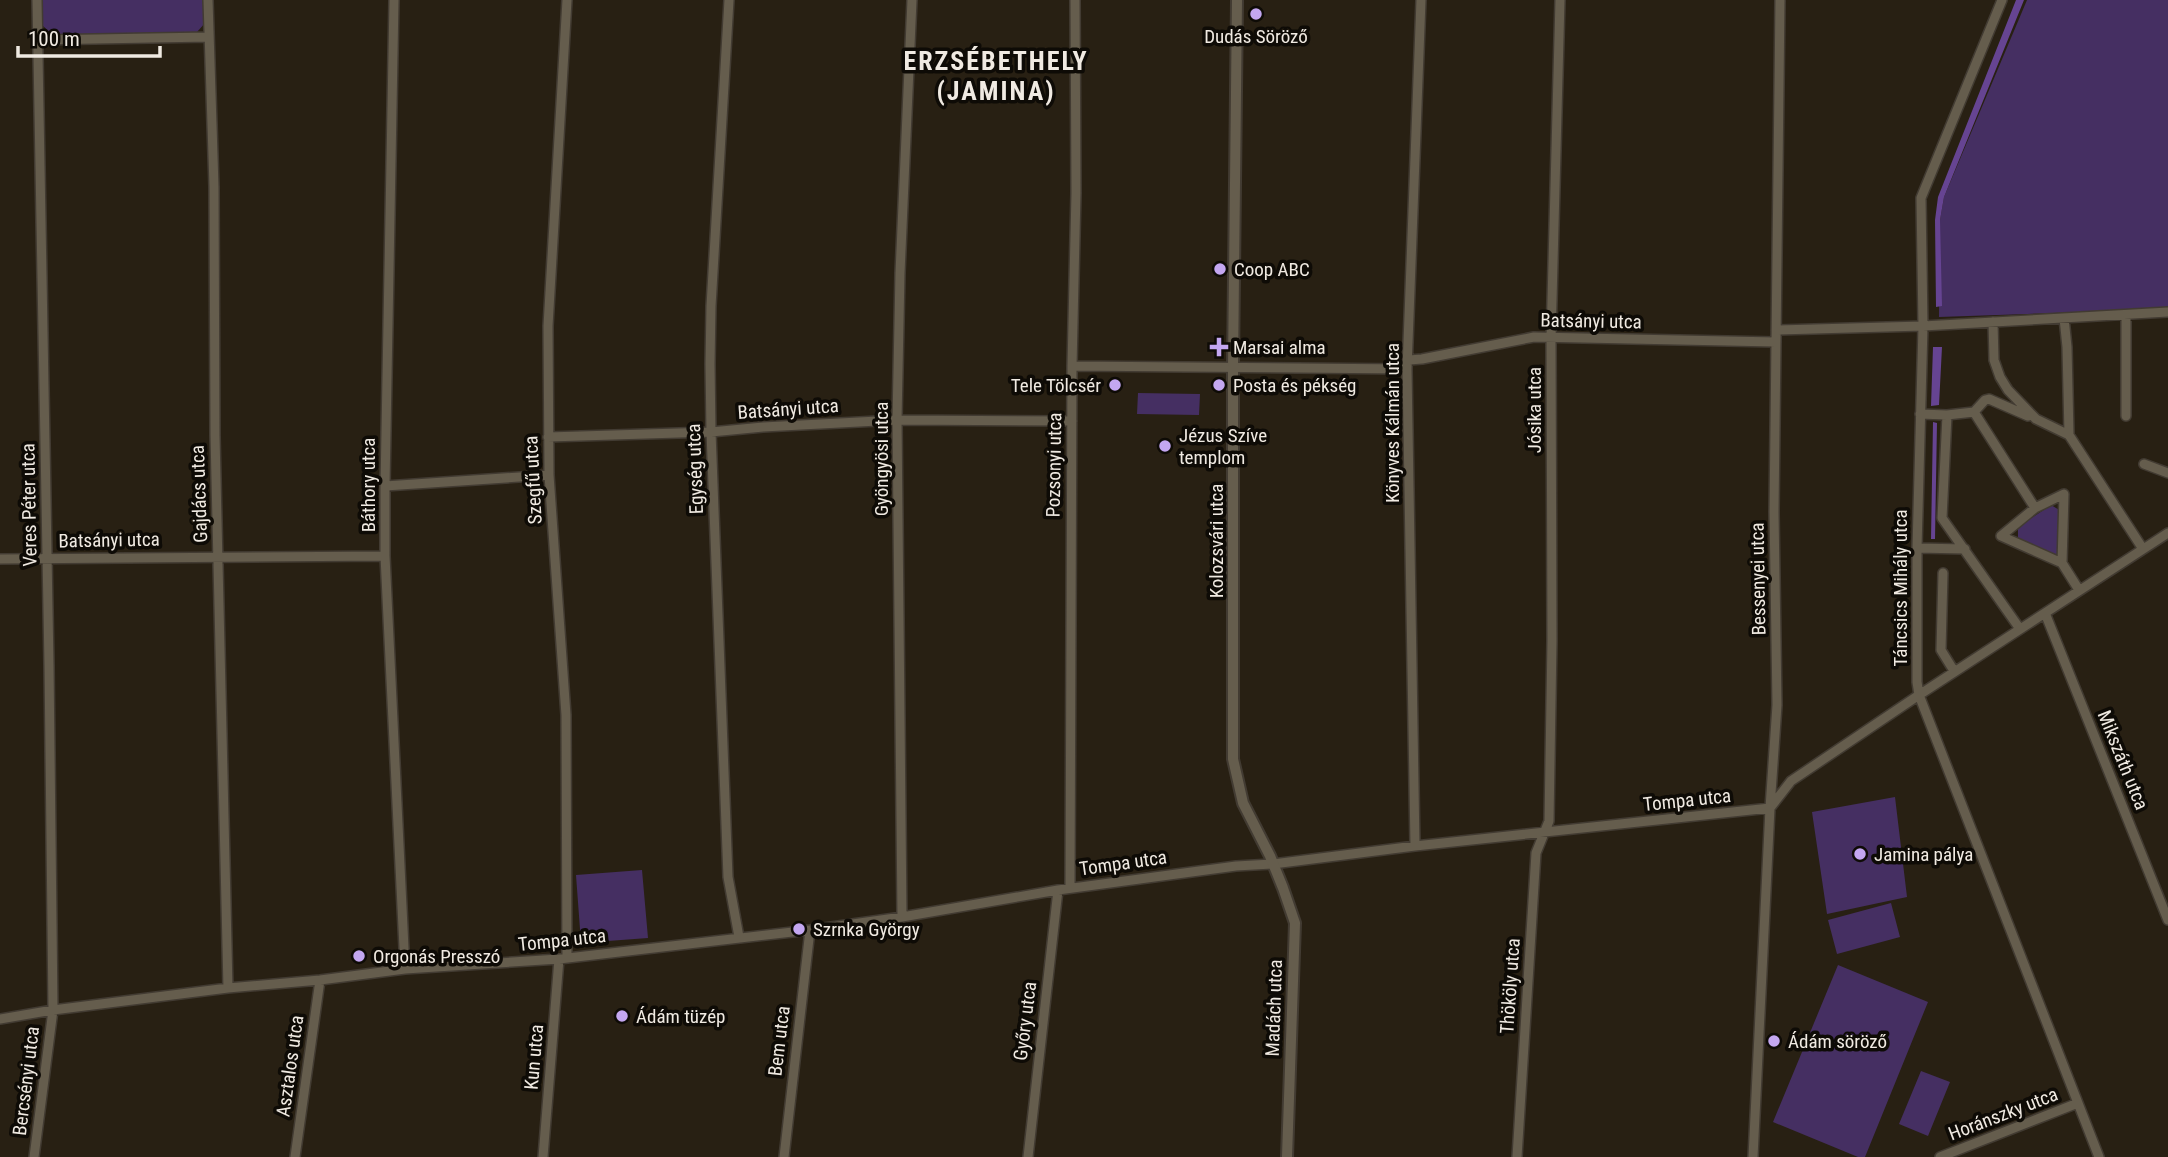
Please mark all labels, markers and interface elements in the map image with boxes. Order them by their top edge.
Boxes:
marker: Dudás Söröző [1248,6,1264,22]
scale bar [18,14,159,58]
place label: Dudás Söröző [1204,25,1308,48]
text: 100 m [28,27,80,51]
district label: ERZSÉBETHELY (JAMINA) [903,46,1089,106]
place label: Coop ABC [1234,258,1310,281]
marker: Coop ABC [1212,261,1228,277]
street label: Batsányi utca [1540,309,1642,333]
place label: Marsai alma [1233,336,1326,359]
marker: Marsai alma [1211,339,1227,355]
street label: Könyves Kálmán utca [1381,343,1404,503]
street label: Jósika utca [1523,367,1546,453]
place label: Tele Tölcsér [1011,374,1101,397]
place label: Posta és pékség [1233,374,1356,397]
marker: Tele Tölcsér [1107,377,1123,393]
marker: Posta és pékség [1211,377,1227,393]
street label: Batsányi utca [737,394,839,424]
street label: Gyöngyösi utca [870,402,893,516]
street label: Pozsonyi utca [1042,412,1066,518]
street label: Egység utca [682,423,708,515]
place label: Jézus Szíve templom [1179,424,1267,469]
street label: Szegfű utca [519,435,547,525]
street label: Báthory utca [357,438,380,532]
marker: Jézus Szíve templom [1157,438,1173,454]
street label: Veres Péter utca [16,443,42,567]
street label: Gajdács utca [186,445,212,543]
street label: Kolozsvári utca [1205,484,1228,598]
street label: Táncsics Mihály utca [1889,509,1912,667]
street label: Bessenyei utca [1746,522,1770,636]
street label: Batsányi utca [58,528,160,552]
street label: Mikszáth utca [2093,707,2153,813]
street label: Tompa utca [1642,784,1732,816]
place label: Jamina pálya [1874,843,1973,866]
street label: Tompa utca [1078,845,1168,881]
marker: Jamina pálya [1852,846,1868,862]
place label: Szrnka György [813,918,920,941]
marker: Szrnka György [791,921,807,937]
street label: Tompa utca [517,924,607,956]
street label: Thököly utca [1495,937,1525,1035]
place label: Orgonás Presszó [373,945,500,968]
marker: Orgonás Presszó [351,948,367,964]
street label: Madách utca [1261,959,1287,1057]
street label: Győry utca [1009,980,1041,1062]
place label: Ádám tüzép [636,1005,725,1028]
street label: Bem utca [763,1005,795,1077]
marker: Ádám tüzép [614,1008,630,1024]
street label: Asztalos utca [271,1014,309,1118]
street label: Kun utca [520,1023,548,1091]
street label: Bercsényi utca [8,1025,44,1137]
place label: Ádám söröző [1788,1030,1887,1053]
marker: Ádám söröző [1766,1033,1782,1049]
street label: Horánszky utca [1945,1083,2061,1145]

